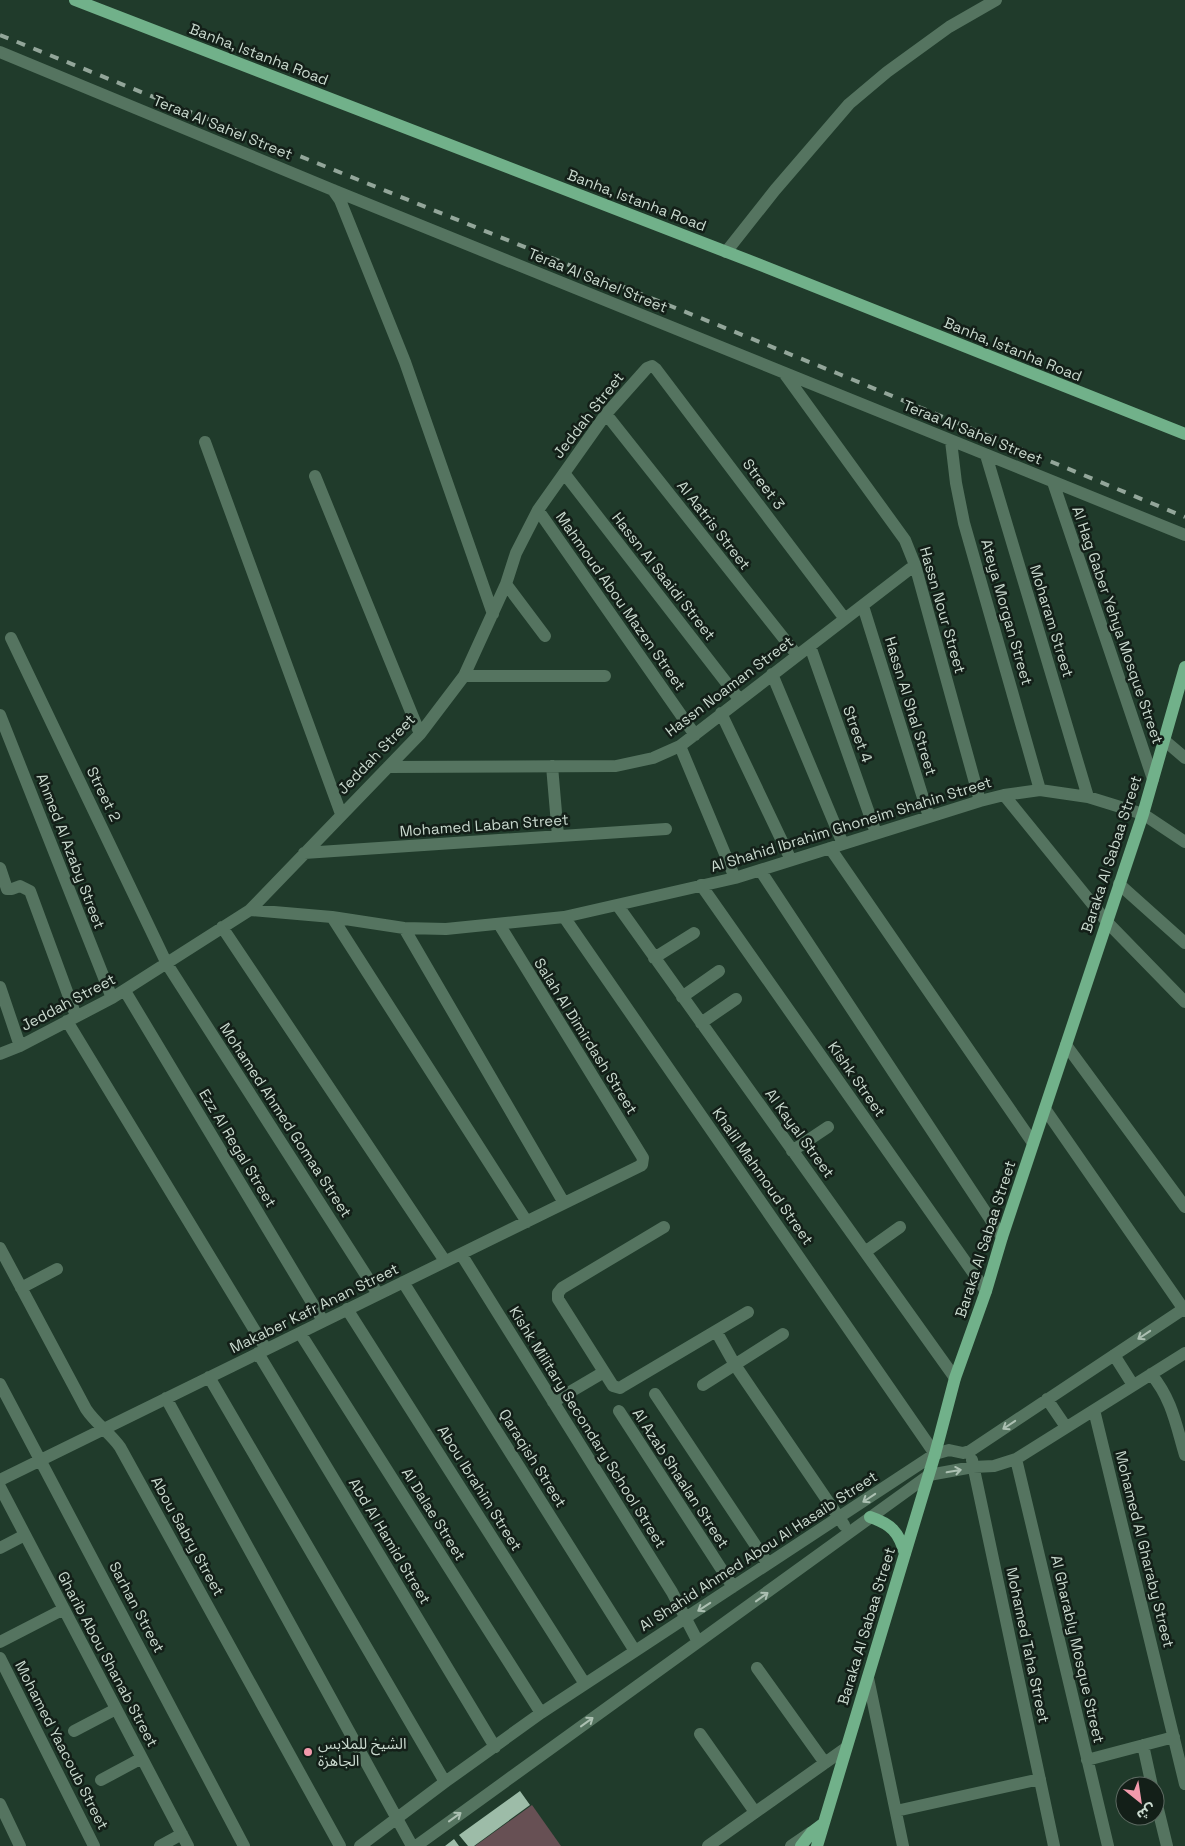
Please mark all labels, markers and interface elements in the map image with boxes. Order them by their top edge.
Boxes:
street label: Banha, Istanha Road [187,19,331,89]
street label: Teraa Al Sahel Street [150,90,296,164]
street label: Banha, Istanha Road [565,165,709,235]
street label: Teraa Al Sahel Street [525,243,671,317]
street label: Banha, Istanha Road [941,313,1085,385]
street label: Jeddah Street [548,368,628,462]
street label: Teraa Al Sahel Street [900,395,1046,469]
street label: Street 3 [739,455,789,513]
street label: Al Aatris Street [673,477,755,574]
street label: Al Hag Gaber Yehya Mosque Street [1068,504,1168,746]
street label: Mahmoud Abou Mazen Street [552,508,690,694]
street label: Hassn Al Saaidi Street [608,508,720,644]
street label: Ateya Morgan Street [977,537,1037,687]
street label: Hassn Nour Street [916,544,970,676]
street label: Moharam Street [1026,562,1078,680]
street label: Hassn Noaman Street [661,632,797,740]
street label: Hassn Al Shal Street [881,634,941,778]
street label: Street 4 [839,703,877,765]
street label: Jeddah Street [333,710,419,798]
street label: Street 2 [83,763,125,825]
street label: Ahmed Al Azaby Street [33,771,109,931]
street label: Al Shahid Ibrahim Ghoneim Shahin Street [708,772,994,876]
street label: Baraka Al Sabaa Street [1077,773,1145,935]
street label: Mohamed Laban Street [399,810,569,840]
street label: Salah Al Dimirdash Street [530,954,642,1118]
street label: Jeddah Street [18,969,119,1035]
street label: Mohamed Ahmed Gomaa Street [216,1019,356,1221]
street label: Kishk Street [824,1038,890,1120]
street label: Ezz Al Regal Street [195,1085,281,1211]
street label: Al Kayal Street [761,1085,839,1181]
street label: Khalil Mahmoud Street [708,1104,818,1248]
street label: Baraka Al Sabaa Street [951,1158,1019,1320]
street label: Makaber Kafr Anan Street [226,1259,402,1357]
street label: Kishk Military Secondary School Street [505,1302,671,1552]
one-way arrow [1138,1330,1152,1340]
street label: Al Azab Shaalan Street [629,1404,733,1552]
street label: Qaraqish Street [495,1405,571,1511]
one-way arrow [1002,1419,1016,1430]
street label: Abou Ibrahim Street [434,1422,526,1554]
street label: Mohamed Al Gharaby Street [1111,1448,1179,1650]
street label: Al Dalae Street [398,1464,470,1564]
one-way arrow [946,1465,962,1475]
street label: Al Shahid Ahmed Abou Al Hasaib Street [635,1467,881,1635]
street label: Abou Sabry Street [147,1473,229,1599]
street label: Abd Al Hamid Street [345,1474,435,1608]
one-way arrow [862,1493,876,1503]
street label: Baraka Al Sabaa Street [833,1545,899,1707]
street label: Al Gharably Mosque Street [1047,1553,1109,1745]
street label: Sarhan Street [105,1558,169,1656]
street label: Mohamed Taha Street [1002,1565,1054,1725]
street label: Gharib Abou Shanab Street [54,1568,162,1750]
one-way arrow [755,1592,769,1602]
one-way arrow [697,1601,711,1612]
street label: Mohamed Yaacoub Street [11,1657,113,1833]
one-way arrow [580,1717,593,1728]
place label: الشيخ للملابس الجاهزة [318,1734,407,1770]
marker: الشيخ للملابس الجاهزة [302,1746,314,1758]
north arrow [1115,1776,1165,1826]
text: ش [1134,1800,1159,1825]
one-way arrow [448,1812,461,1823]

